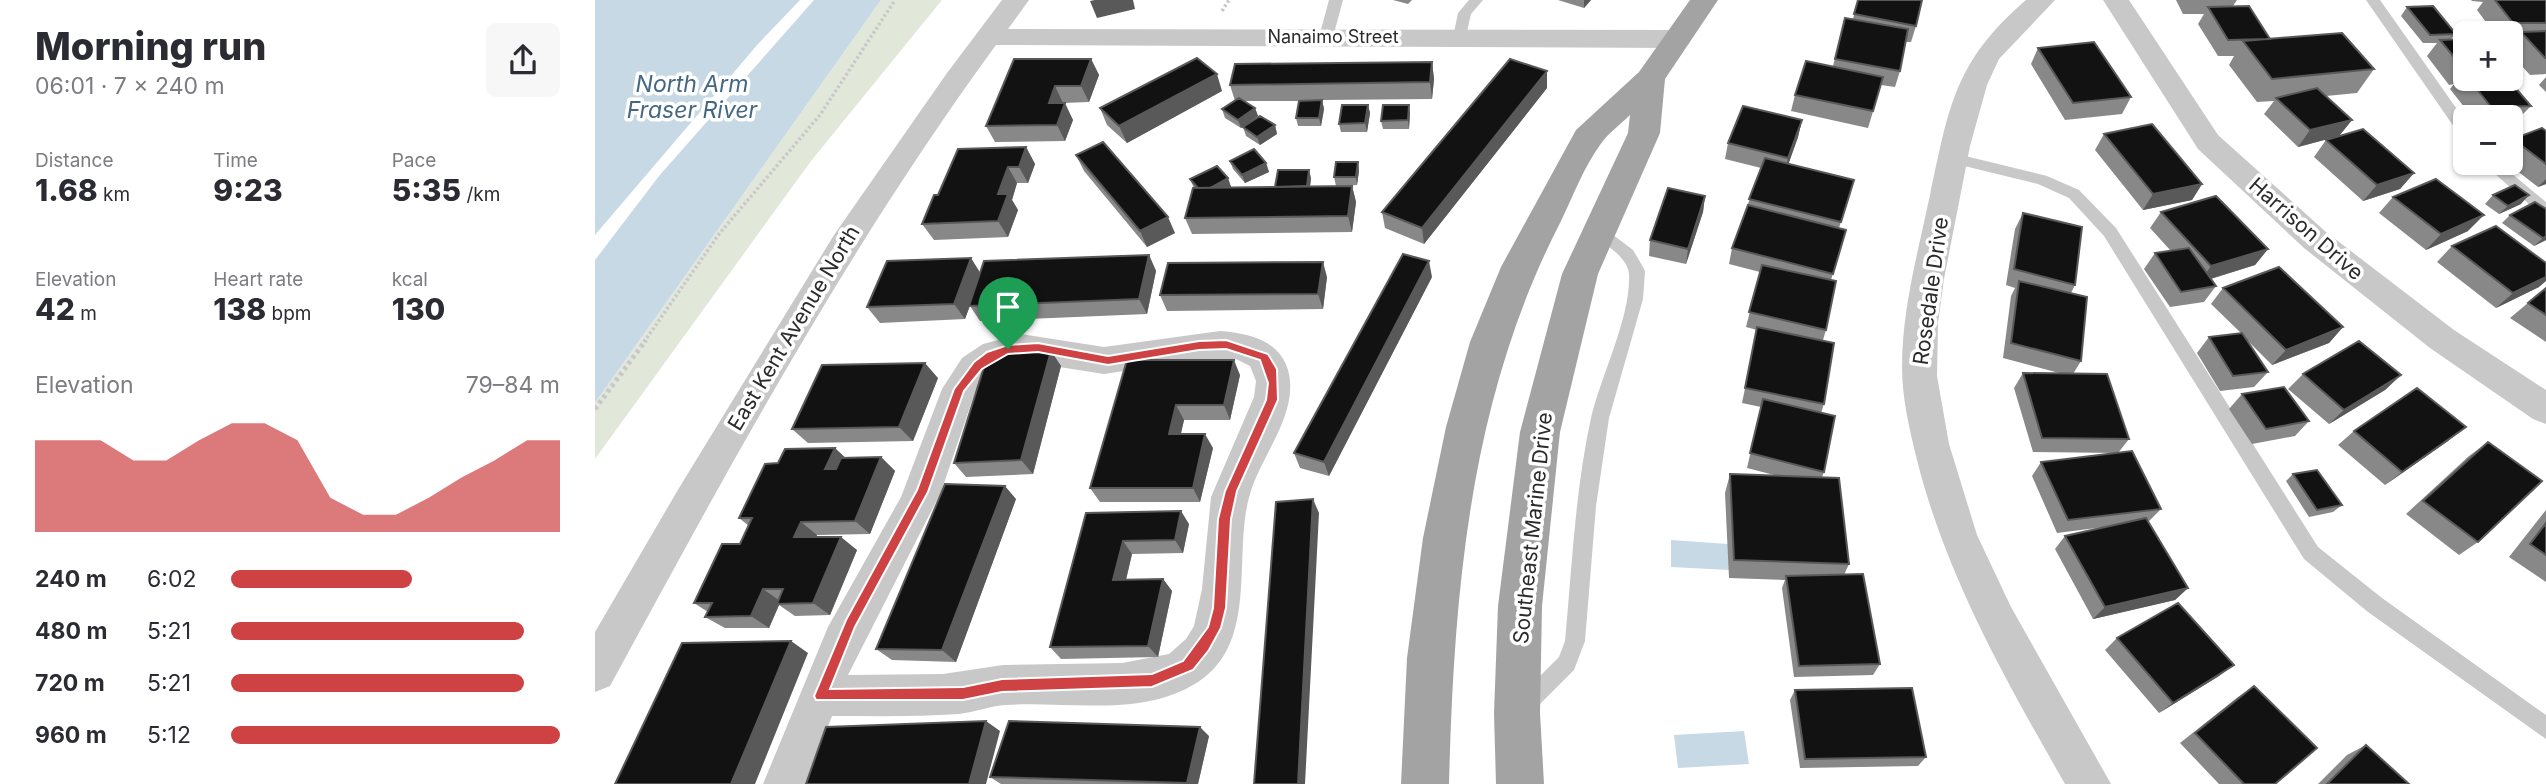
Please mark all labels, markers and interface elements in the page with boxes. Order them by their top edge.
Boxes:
map controls [2453,21,2523,175]
button: + [2453,21,2523,91]
text: Morning run [35,23,266,69]
button: share [486,23,560,97]
street label: Nanaimo Street [1267,26,1399,47]
water label: North Arm Fraser River [627,70,759,124]
text: 06:01 · 7 × 240 m [35,72,225,100]
button: − [2453,105,2523,175]
text: Distance [35,149,113,172]
text: Time [213,149,258,172]
text: Pace [392,149,436,172]
text: 1.68 [35,172,98,208]
text: 9:23 [213,172,283,208]
text: 5:35 [392,172,461,208]
street label: Harrison Drive [2244,172,2369,285]
text: km [98,183,130,206]
text: /km [461,183,500,206]
street label: Rosedale Drive [1908,215,1953,367]
street label: East Kent Avenue North [722,221,865,435]
text: Elevation [35,268,116,291]
text: Heart rate [213,268,303,291]
text: kcal [392,268,428,291]
pin [978,277,1038,349]
icon: arrive [989,288,1027,326]
text: 42 [35,291,75,327]
text: 138 [213,291,266,327]
text: 130 [392,291,445,327]
text: m [75,302,97,325]
text: bpm [266,302,311,325]
text: Elevation [35,371,134,399]
text: 79–84 m [466,371,560,399]
street label: Southeast Marine Drive [1508,411,1557,645]
text: 240 m [35,565,107,593]
text: 6:02 [147,565,196,593]
text: 480 m [35,617,107,645]
text: 5:21 [147,617,191,645]
text: 720 m [35,669,105,697]
text: 5:21 [147,669,191,697]
text: 960 m [35,721,107,749]
text: 5:12 [147,721,191,749]

